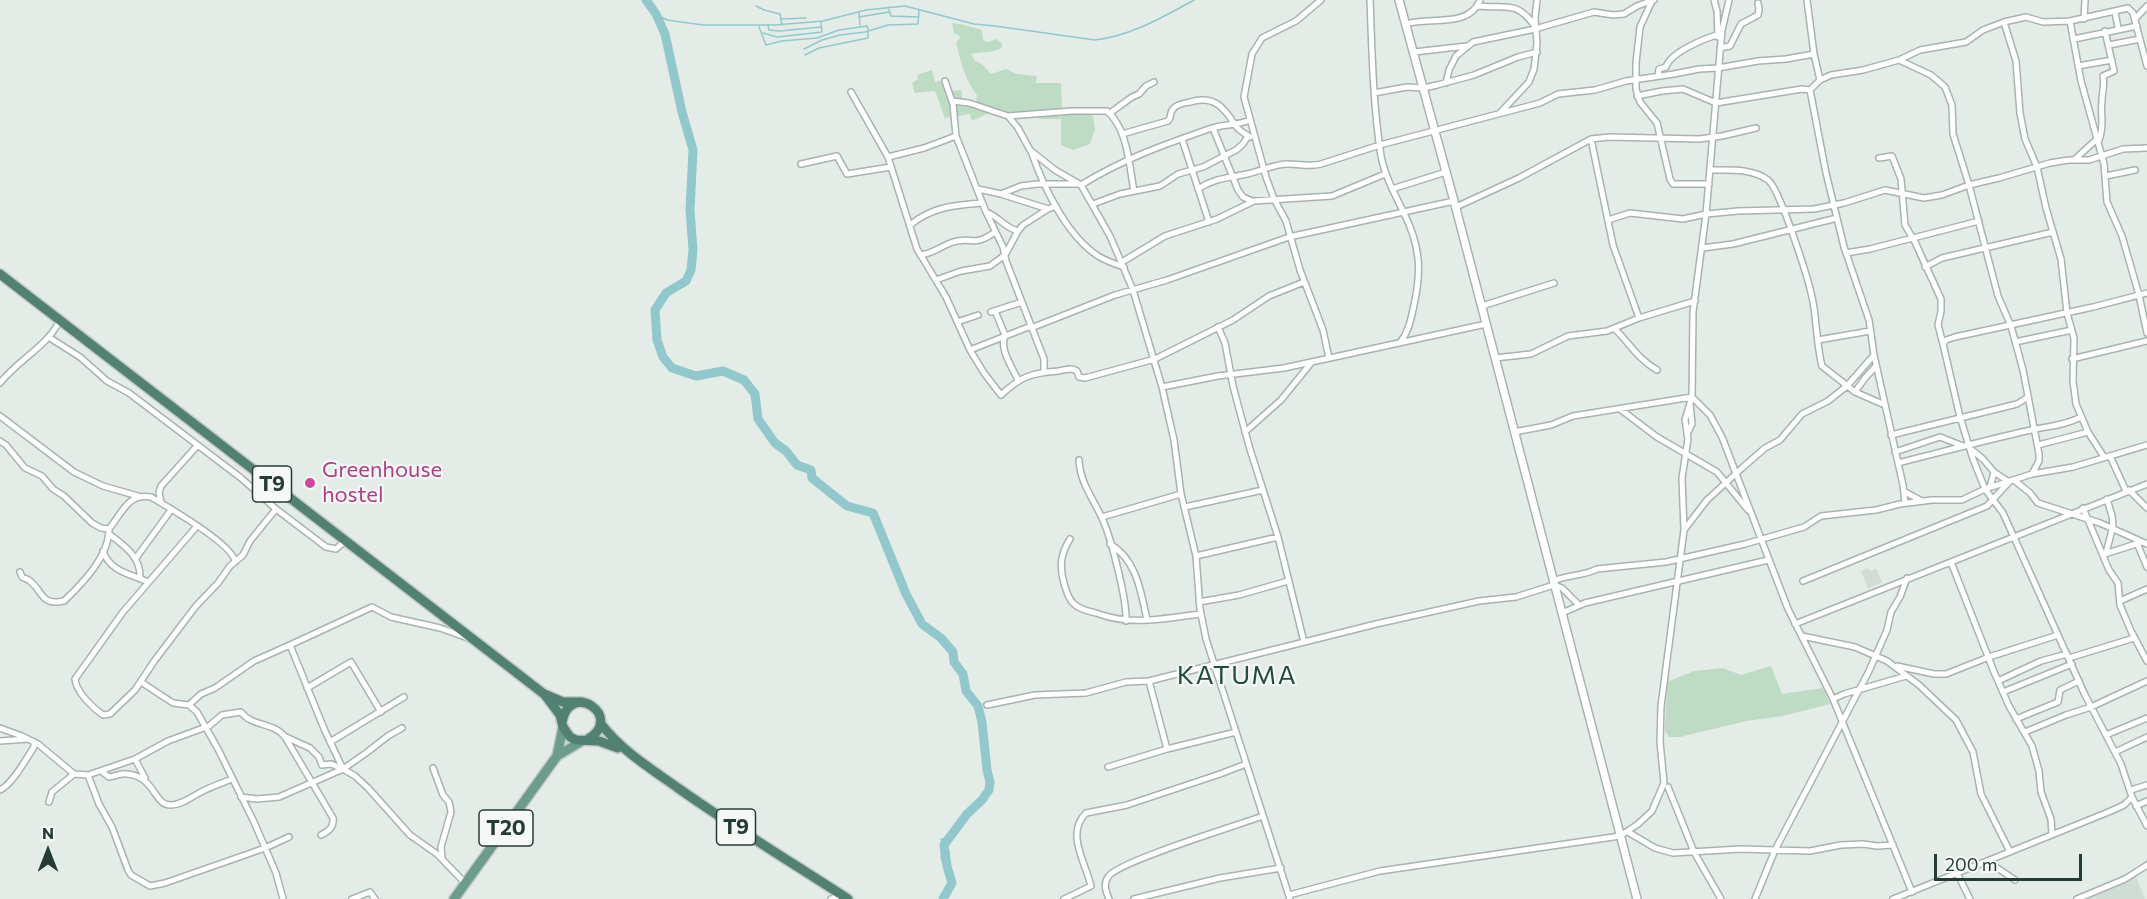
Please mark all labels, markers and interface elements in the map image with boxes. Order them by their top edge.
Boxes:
place label: Greenhouse hostel [322,457,442,508]
road number: T9 [252,466,292,502]
marker: Greenhouse hostel [303,476,317,490]
district label: KATUMA [1177,659,1297,691]
road number: T9 [716,809,756,845]
road number: T20 [479,810,533,846]
north arrow [18,821,78,881]
text: N [42,823,54,842]
scale bar [1937,842,2086,880]
text: 200 m [1945,853,1998,875]

